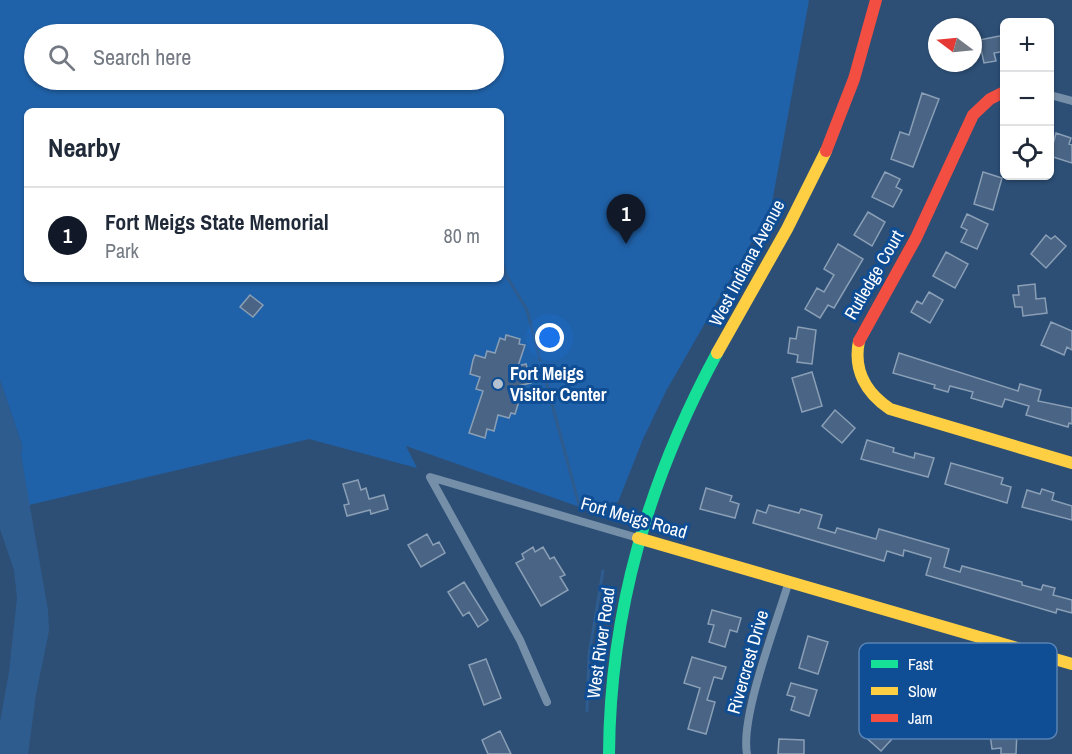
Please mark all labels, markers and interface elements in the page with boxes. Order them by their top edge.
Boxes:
north arrow [928,18,982,72]
map controls [1000,18,1054,180]
button: + [1000,18,1054,72]
search box [24,24,504,90]
icon: search [45,41,78,74]
text: Search here [93,42,191,72]
button: − [1000,72,1054,126]
button: locate [1000,126,1054,180]
text: Nearby [48,130,120,165]
pin: 1 [606,194,646,244]
street label: West Indiana Avenue [703,195,790,330]
text: Fort Meigs State Memorial [105,207,329,237]
text: 1 [63,222,72,249]
text: 80 m [444,222,480,249]
street label: Rutledge Court [838,226,909,324]
text: Park [105,237,139,264]
your location [535,323,564,352]
place label: Fort Meigs Visitor Center [510,361,607,407]
marker: Fort Meigs Visitor Center [491,377,505,391]
street label: Fort Meigs Road [578,490,690,545]
street label: West River Road [580,586,621,700]
street label: Rivercrest Drive [721,607,774,717]
legend [859,643,1057,739]
text: Fast [908,653,933,675]
text: Slow [908,680,937,702]
text: Jam [908,707,933,729]

